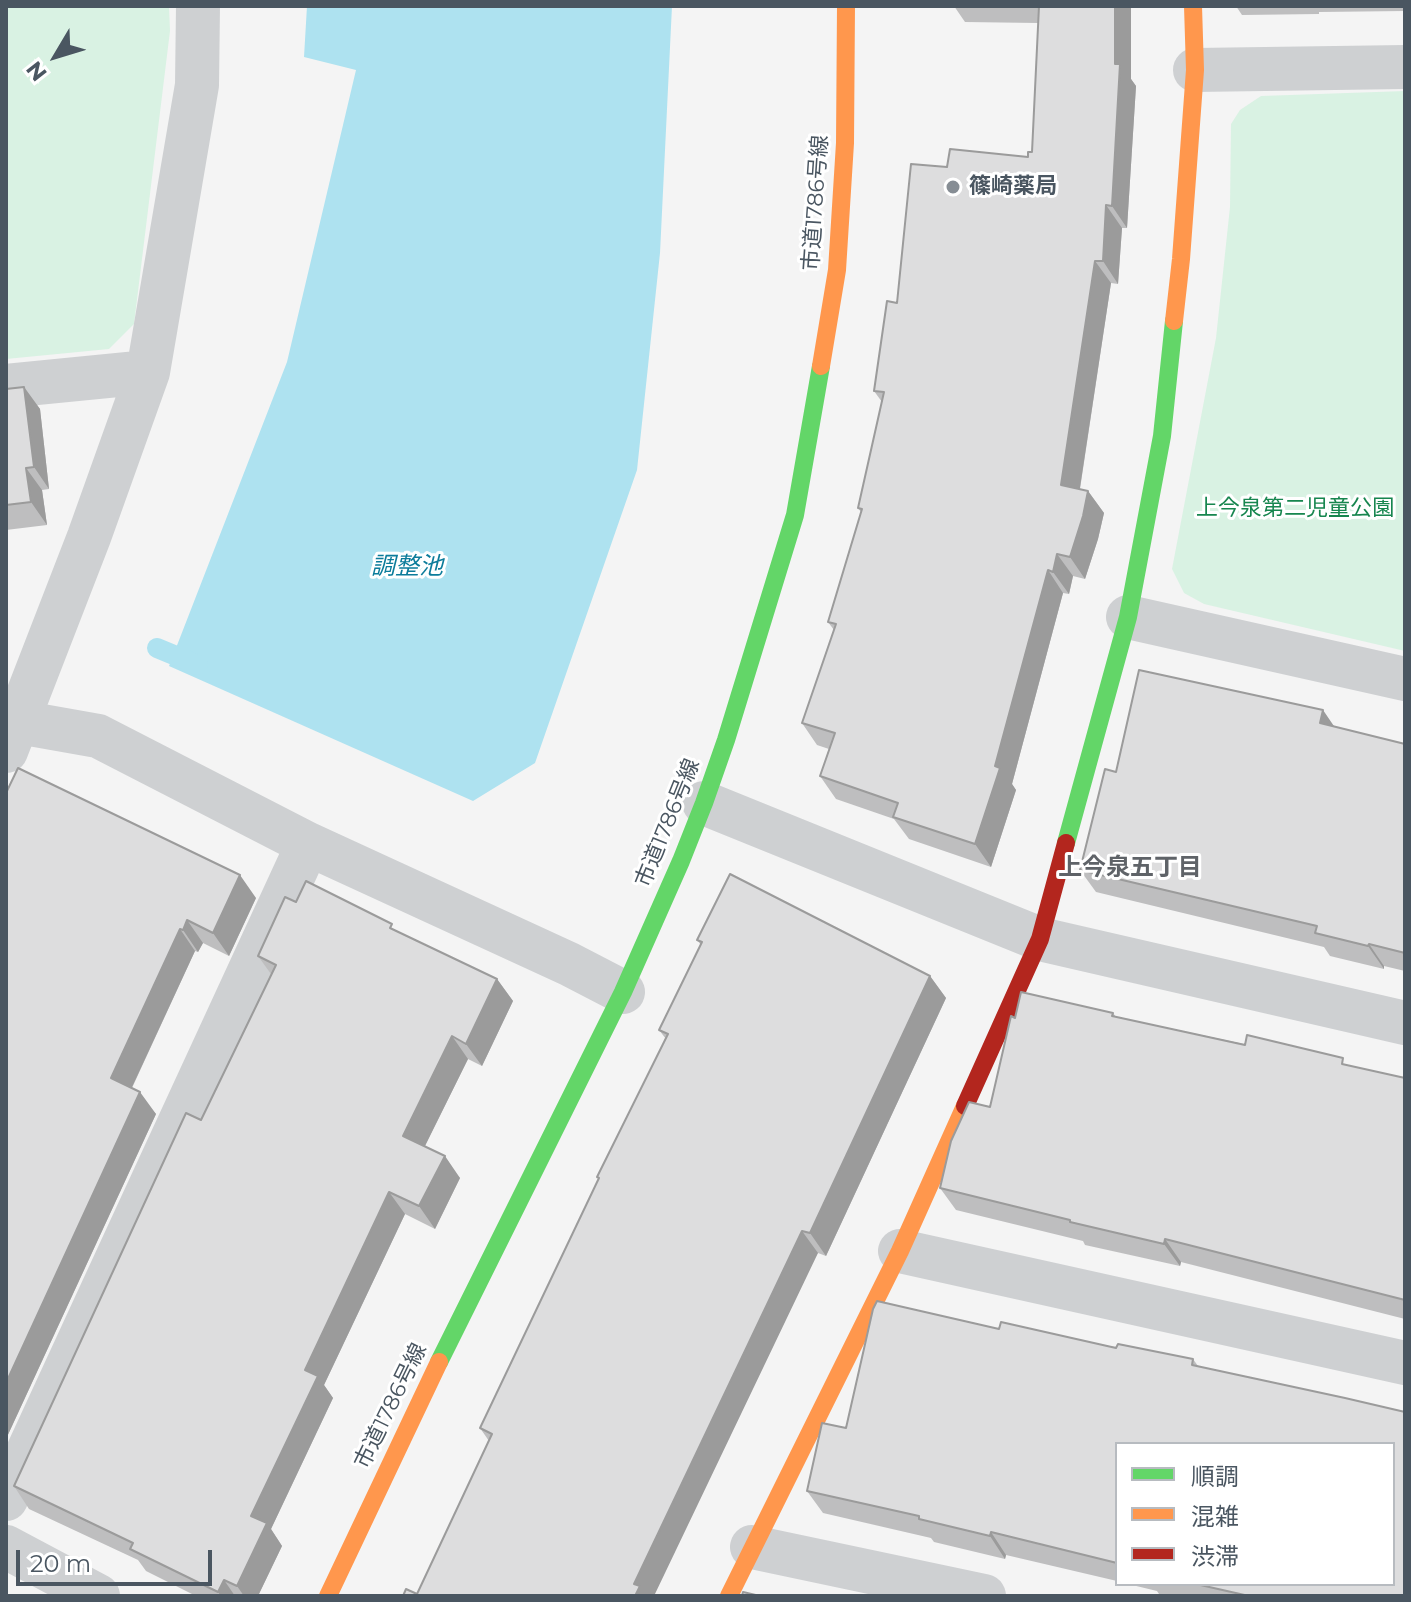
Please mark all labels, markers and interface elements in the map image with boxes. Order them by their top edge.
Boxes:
north arrow [16,16,96,96]
text: N [21,56,53,86]
street label: 市道1786号線 [798,134,834,272]
place label: 篠崎薬局 [969,174,1057,200]
marker: 篠崎薬局 [944,178,962,196]
park label: 上今泉第二児童公園 [1196,496,1394,522]
water label: 調整池 [371,553,443,581]
street label: 市道1786号線 [630,755,706,891]
district label: 上今泉五丁目 [1058,854,1202,882]
street label: 市道1786号線 [349,1339,433,1473]
legend [1115,1442,1395,1586]
text: 順調 [1191,1462,1239,1491]
text: 混雑 [1191,1502,1239,1531]
scale bar [20,1534,216,1584]
text: 渋滞 [1191,1542,1239,1571]
text: 20 m [30,1549,91,1578]

